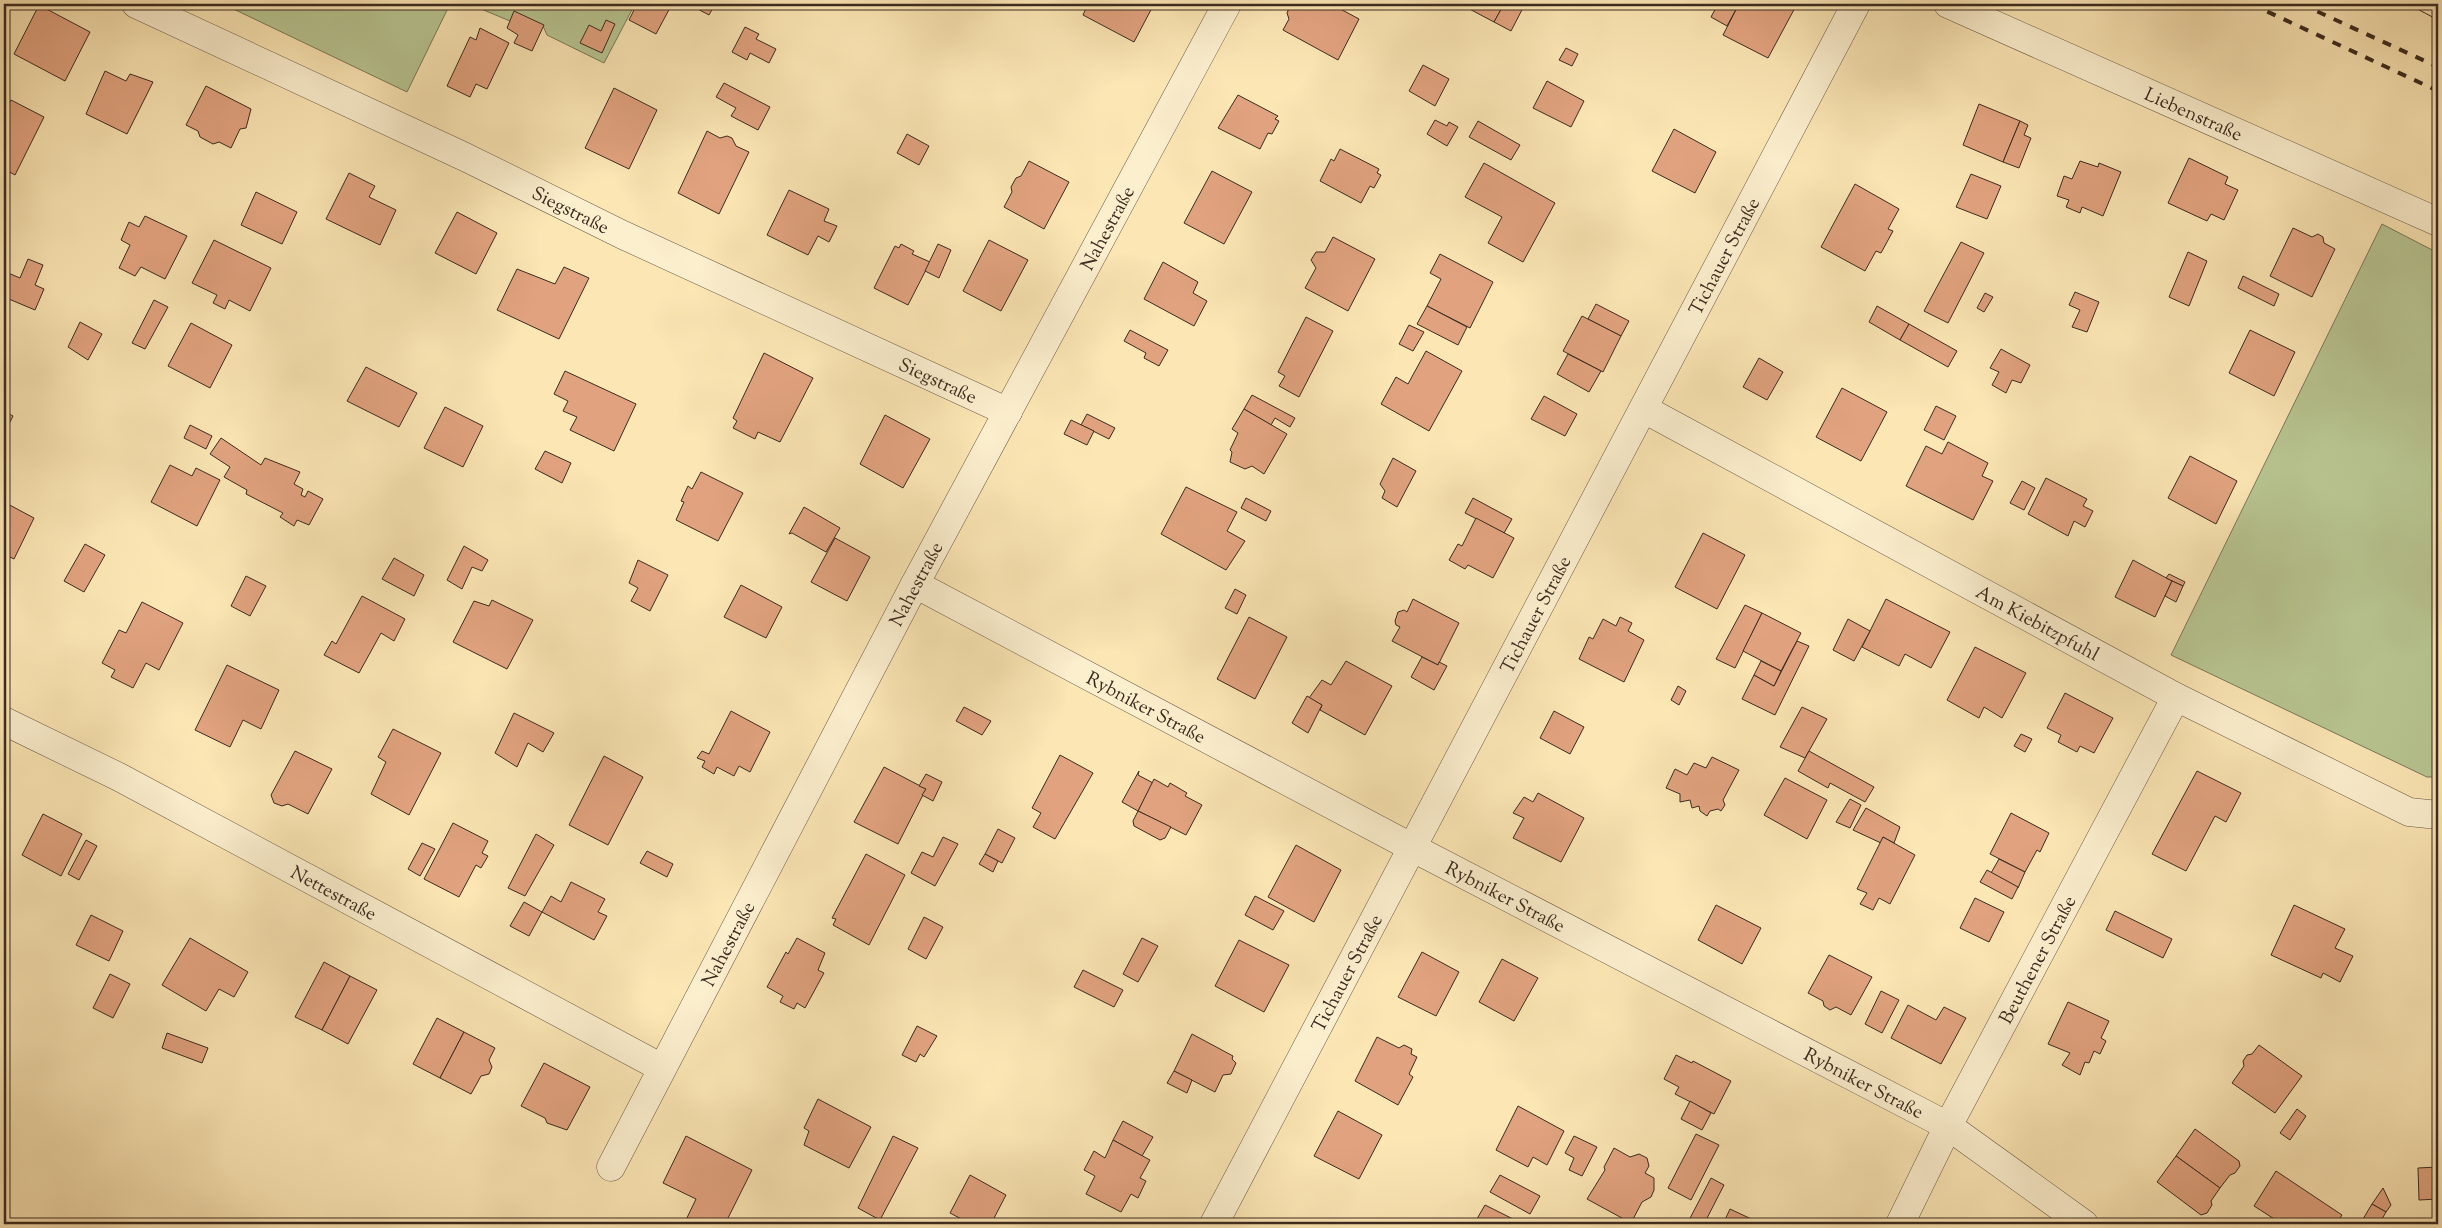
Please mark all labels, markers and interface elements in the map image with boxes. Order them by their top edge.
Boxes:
street label: Liebenstraße [2139,82,2246,149]
street label: Siegstraße [526,181,613,242]
street label: Nahestraße [1075,182,1143,276]
street label: Tichauer Straße [1684,193,1768,321]
street label: Siegstraße [894,352,981,412]
street label: Nahestraße [884,538,951,632]
street label: Tichauer Straße [1495,552,1579,679]
street label: Am Kiebitzpfuhl [1970,580,2103,669]
street label: Rybniker Straße [1081,666,1210,752]
street label: Rybniker Straße [1440,856,1569,941]
street label: Nettestraße [285,860,381,929]
street label: Beuthener Straße [1994,891,2084,1029]
street label: Nahestraße [696,897,763,992]
street label: Tichauer Straße [1306,910,1391,1037]
street label: Rybniker Straße [1798,1042,1928,1127]

